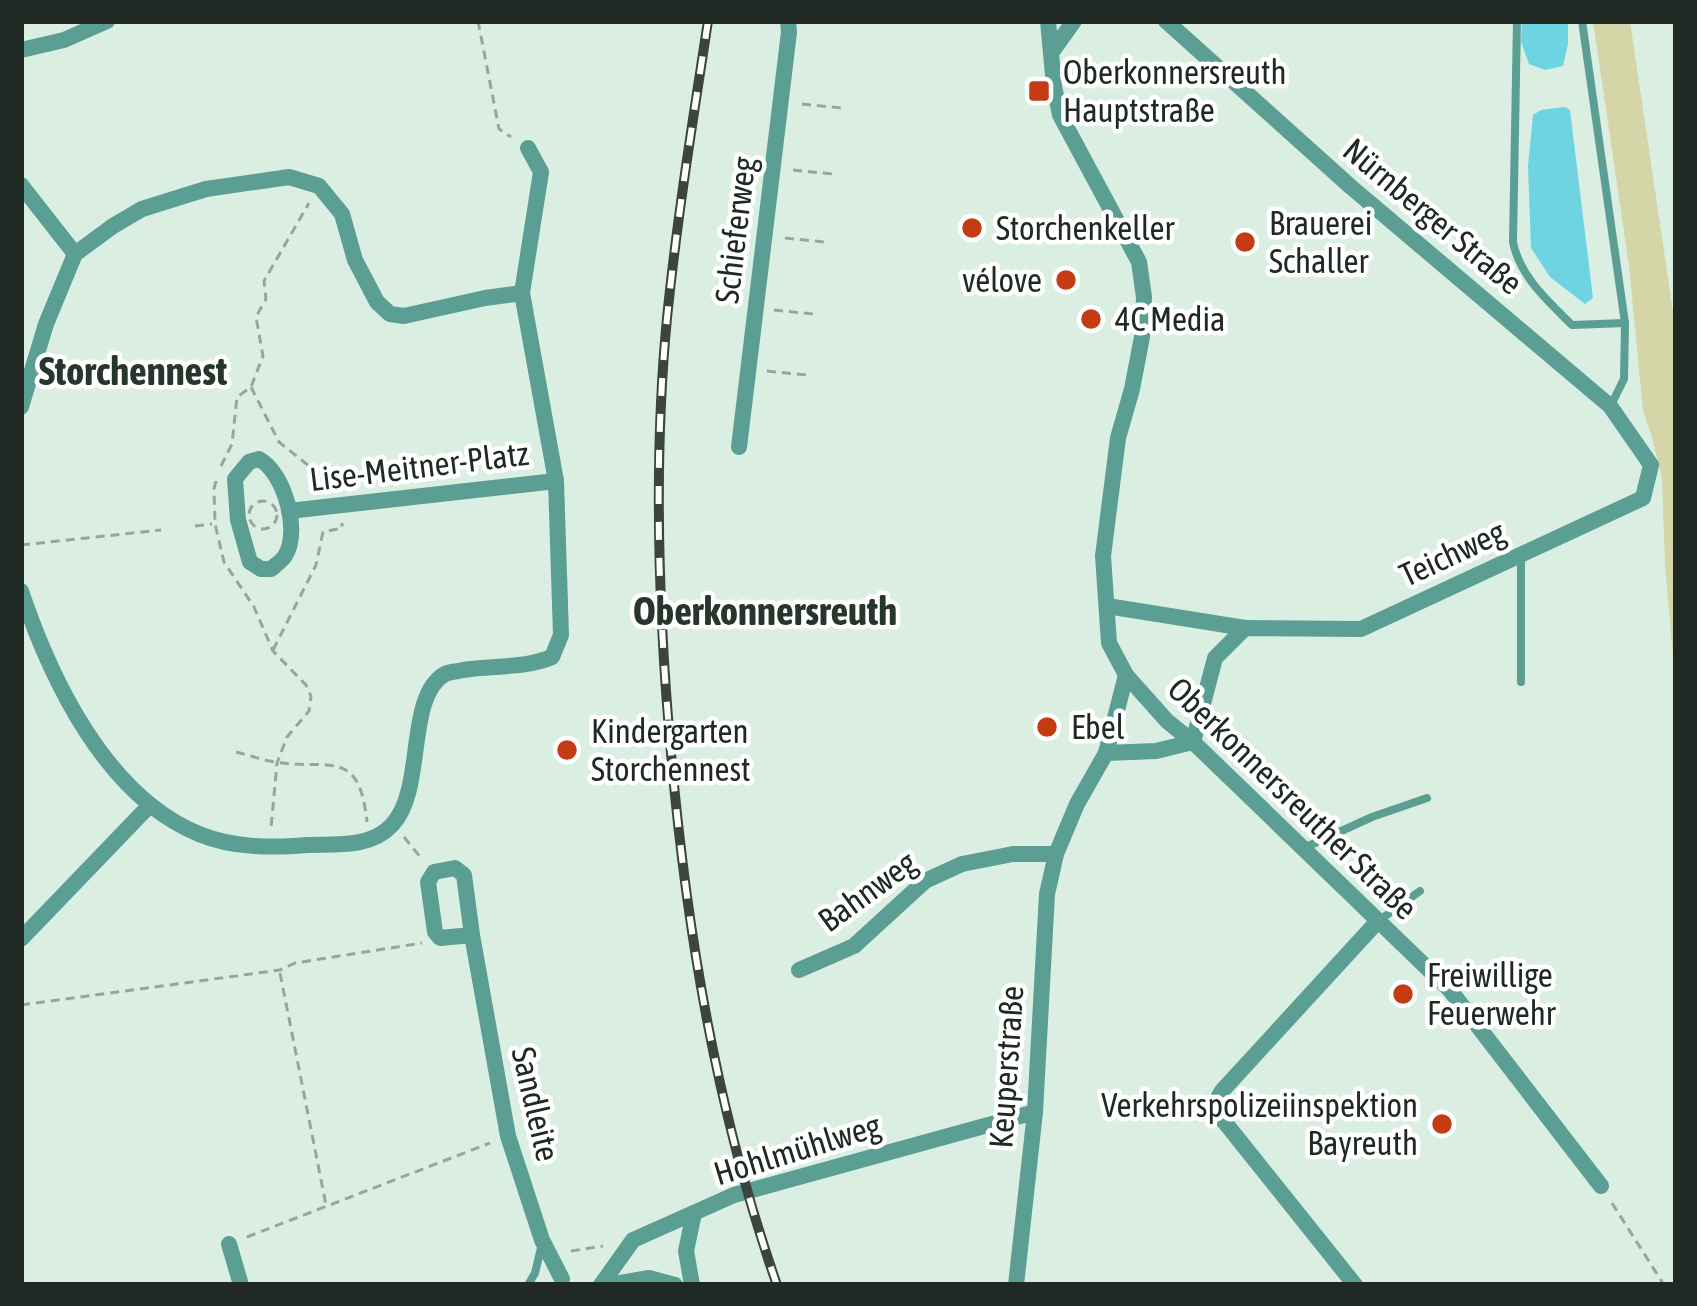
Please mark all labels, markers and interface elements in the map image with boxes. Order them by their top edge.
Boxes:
place label: Oberkonnersreuth Hauptstraße [1063,53,1287,129]
marker: Oberkonnersreuth Hauptstraße [1026,78,1052,104]
street label: Nürnberger Straße [1336,130,1530,302]
street label: Schieferweg [707,154,763,305]
place label: Brauerei Schaller [1269,204,1372,280]
place label: Storchenkeller [996,209,1175,247]
marker: Storchenkeller [959,215,985,241]
marker: Brauerei Schaller [1232,229,1258,255]
place label: vélove [962,261,1042,299]
marker: vélove [1053,267,1079,293]
place label: 4C Media [1115,300,1225,338]
marker: 4C Media [1078,306,1104,332]
district label: Storchennest [39,349,228,393]
street label: Lise-Meitner-Platz [307,434,531,498]
street label: Teichweg [1393,512,1511,594]
district label: Oberkonnersreuth [633,589,897,633]
street label: Oberkonnersreuther Straße [1161,669,1425,927]
place label: Ebel [1071,708,1125,746]
place label: Kindergarten Storchennest [591,712,751,788]
marker: Ebel [1034,714,1060,740]
marker: Kindergarten Storchennest [554,737,580,763]
street label: Bahnweg [811,842,924,939]
place label: Freiwillige Feuerwehr [1427,956,1557,1032]
marker: Freiwillige Feuerwehr [1390,981,1416,1007]
street label: Keuperstraße [981,984,1031,1150]
street label: Sandleite [504,1043,568,1165]
place label: Verkehrspolizeiinspektion Bayreuth [1101,1086,1418,1162]
street label: Hohlmühlweg [709,1105,886,1192]
marker: Verkehrspolizeiinspektion Bayreuth [1429,1111,1455,1137]

